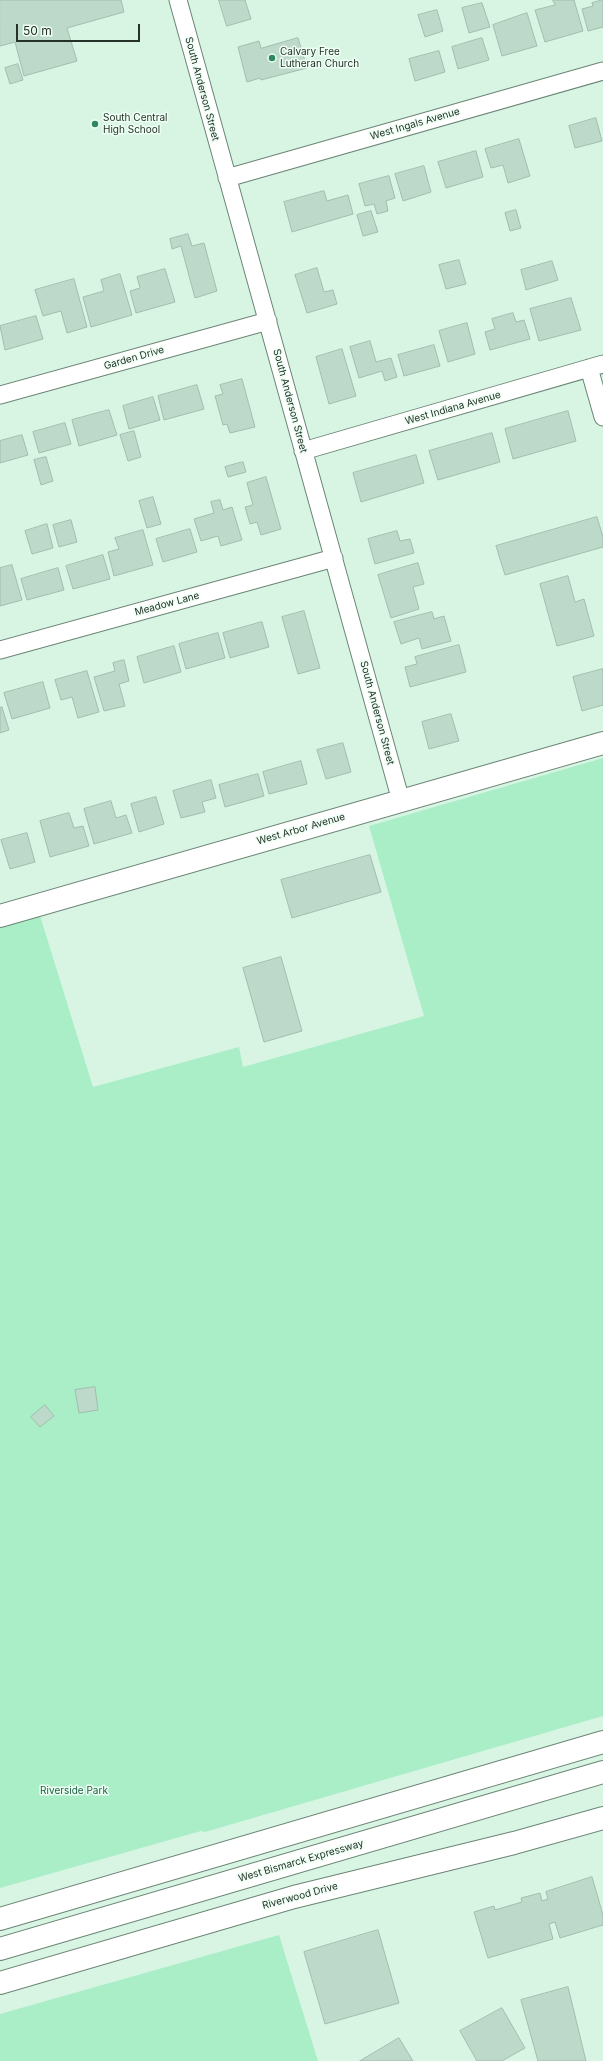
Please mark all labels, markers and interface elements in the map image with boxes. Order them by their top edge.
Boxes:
scale bar [18,16,142,42]
text: 50 m [23,23,52,38]
street label: South Anderson Street [182,36,222,142]
place label: Calvary Free Lutheran Church [280,46,359,70]
marker: Calvary Free Lutheran Church [267,53,277,63]
street label: West Ingals Avenue [369,105,461,143]
place label: South Central High School [103,112,167,136]
marker: South Central High School [90,119,100,129]
street label: Garden Drive [102,344,166,372]
street label: South Anderson Street [270,348,310,454]
street label: West Indiana Avenue [404,389,502,427]
street label: Meadow Lane [133,590,201,618]
street label: South Anderson Street [357,660,397,766]
street label: West Arbor Avenue [256,811,346,847]
park label: Riverside Park [40,1785,108,1797]
street label: West Bismarck Expressway [237,1837,365,1885]
street label: Riverwood Drive [261,1880,339,1912]

